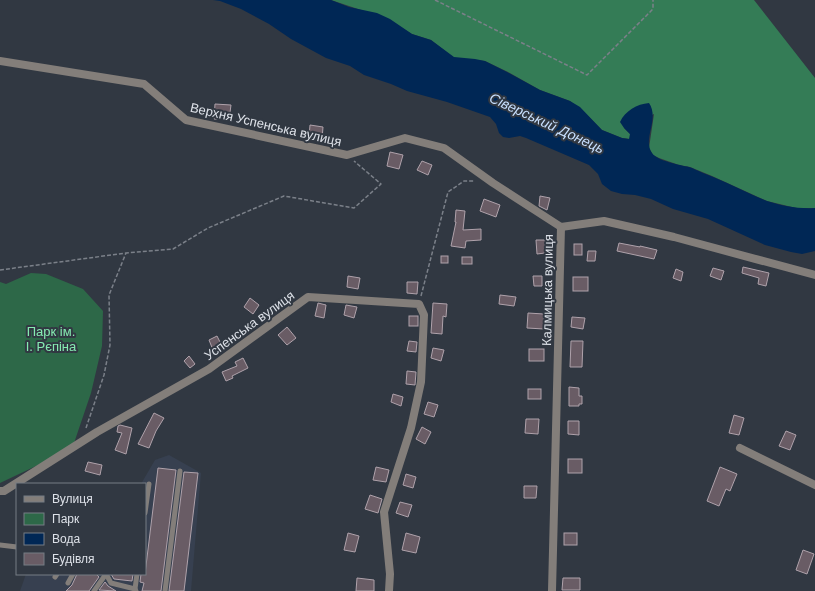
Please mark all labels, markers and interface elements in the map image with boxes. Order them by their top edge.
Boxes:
water label: Сіверський Донець [487,89,607,157]
street label: Верхня Успенська вулиця [189,100,343,149]
street label: Калмицька вулиця [539,234,556,346]
street label: Успенська вулиця [201,288,297,363]
park label: Парк ім. І. Рєпіна [26,324,77,354]
legend [16,483,146,575]
text: Вулиця [52,492,93,506]
text: Парк [52,512,80,526]
text: Вода [52,532,80,546]
text: Будівля [52,552,94,566]

